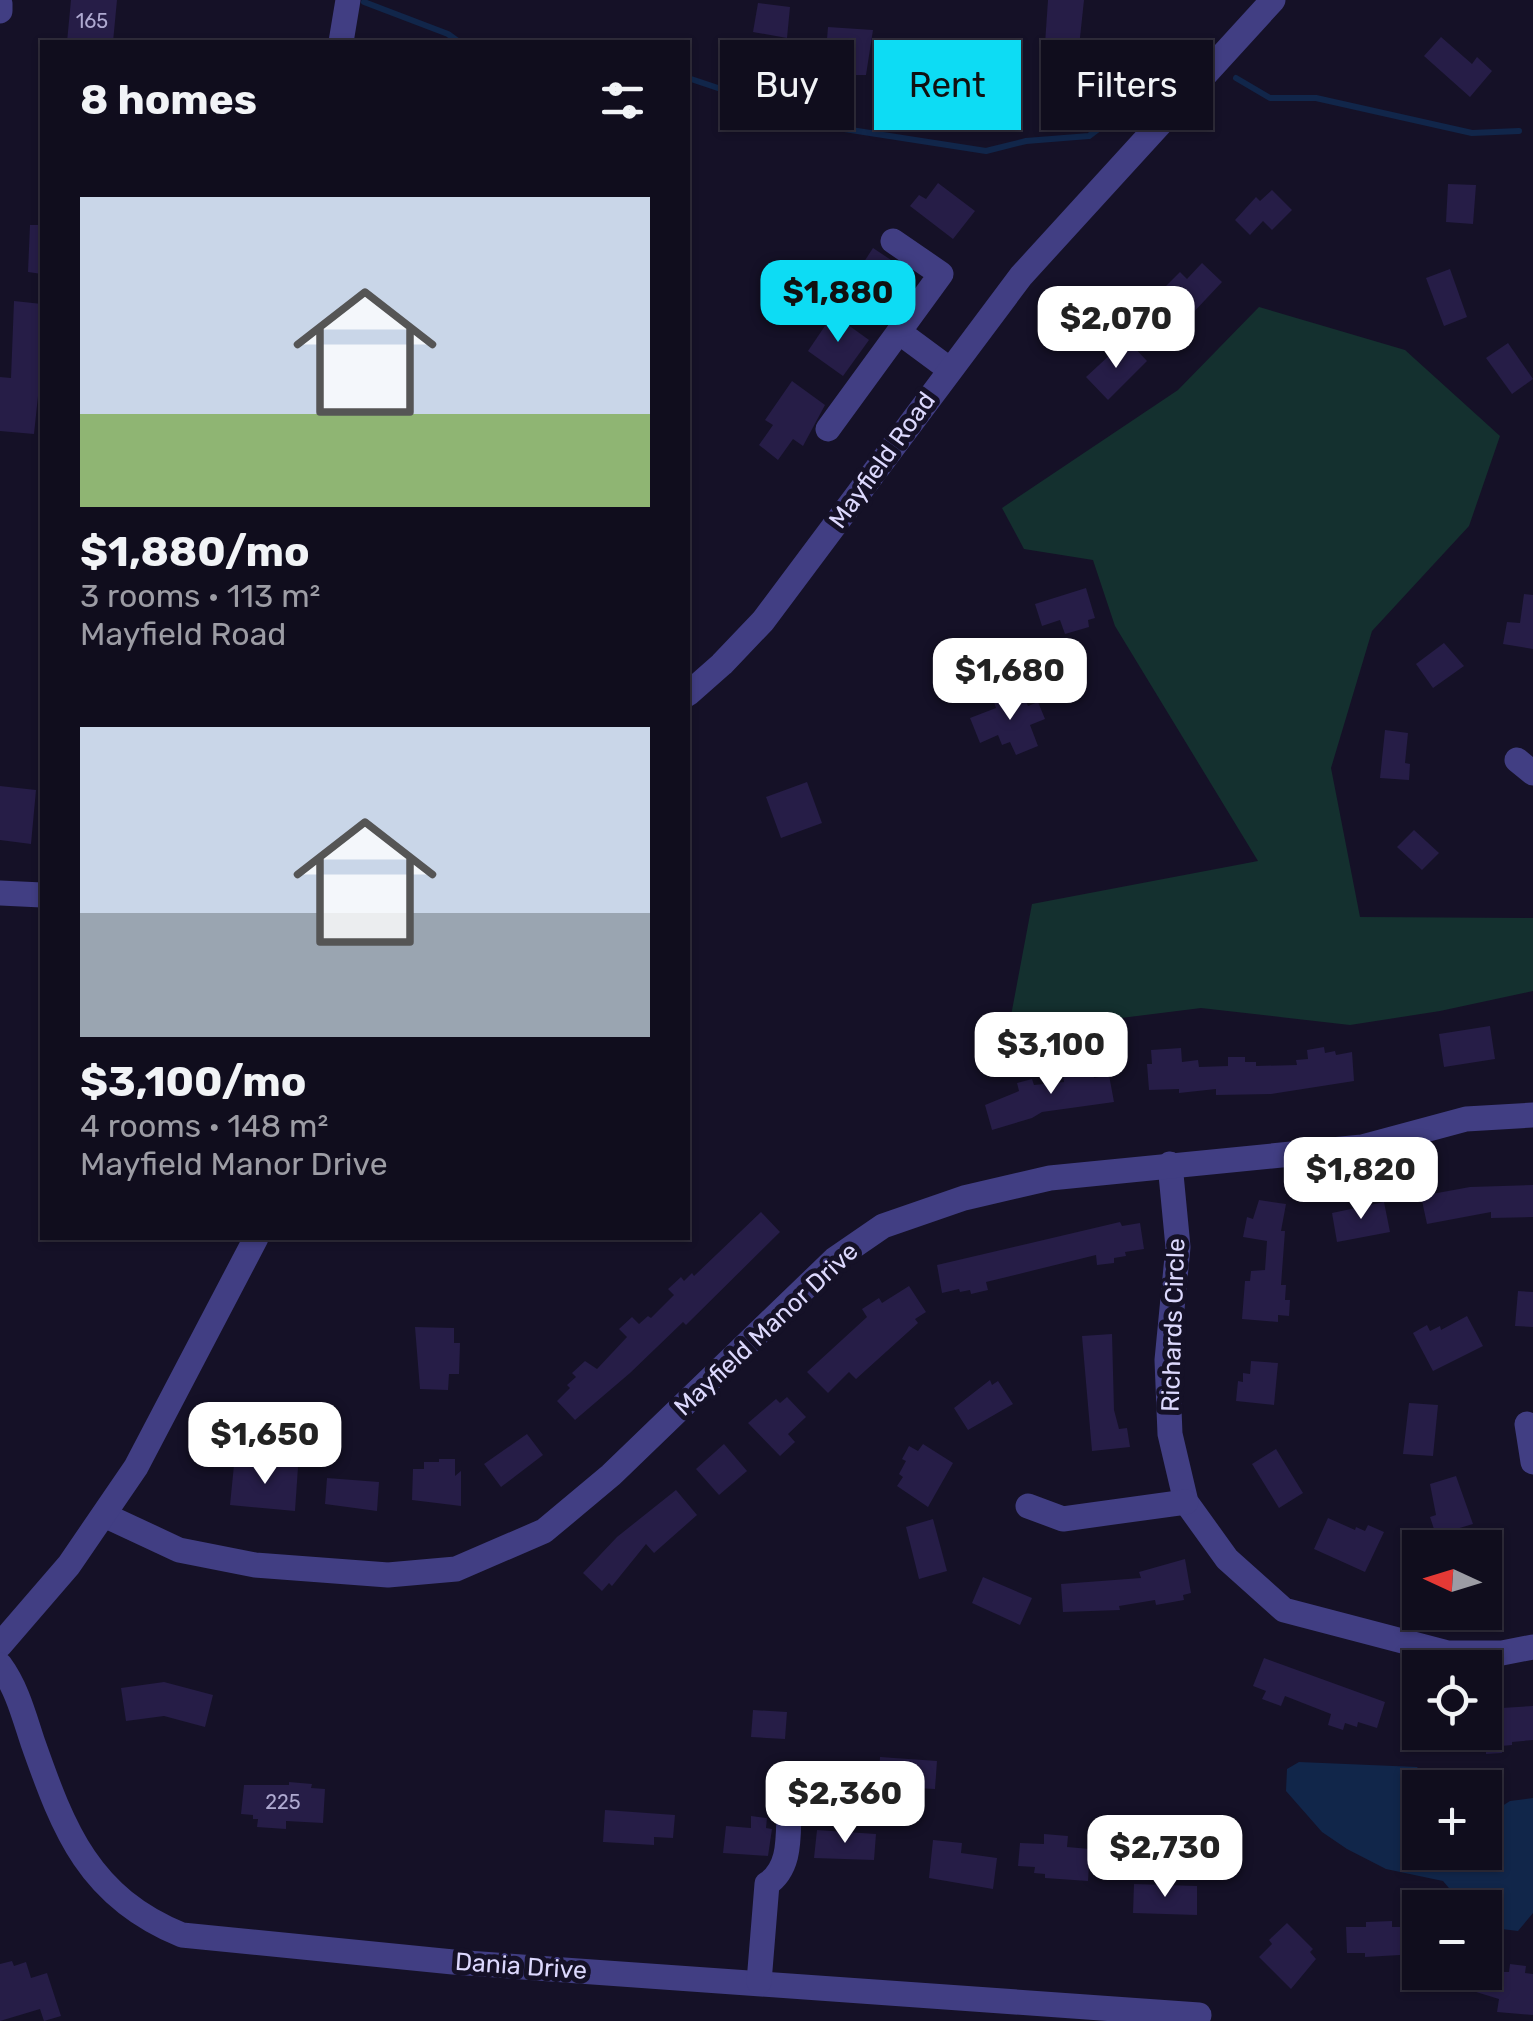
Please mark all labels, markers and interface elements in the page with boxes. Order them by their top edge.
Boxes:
house number: 165 [76,9,108,33]
chip: Buy [720,40,854,130]
chip: Rent [874,40,1021,130]
chip: Filters [1041,40,1213,130]
icon: filters [595,73,650,128]
text: 8 homes [80,75,257,125]
pin: $1,880 [757,260,919,345]
icon: home [275,262,455,442]
text: $1,880 [782,273,894,311]
pin: $2,070 [1035,286,1197,371]
text: $2,070 [1060,299,1172,337]
street label: Mayfield Road [823,386,941,534]
text: $1,880/mo [80,527,310,577]
text: 3 rooms · 113 m² [80,577,321,615]
text: Mayfield Road [80,615,286,653]
pin: $1,680 [929,638,1091,723]
text: $1,680 [955,651,1065,689]
icon: home [275,792,455,972]
pin: $3,100 [970,1012,1132,1097]
text: $3,100 [997,1025,1105,1063]
text: $3,100/mo [80,1057,306,1107]
text: 4 rooms · 148 m² [80,1107,328,1145]
pin: $1,820 [1280,1137,1442,1222]
text: Mayfield Manor Drive [80,1145,388,1183]
text: $1,820 [1306,1150,1416,1188]
street label: Mayfield Manor Drive [668,1236,864,1422]
street label: Richards Circle [1155,1238,1191,1412]
pin: $1,650 [184,1402,346,1487]
text: $1,650 [210,1415,320,1453]
north arrow [1402,1530,1502,1630]
map controls [1402,1530,1502,1990]
button: locate [1402,1650,1502,1750]
pin: $2,360 [764,1761,926,1846]
button: + [1402,1770,1502,1870]
text: $2,360 [788,1774,902,1812]
house number: 225 [265,1790,301,1814]
pin: $2,730 [1084,1815,1246,1900]
text: $2,730 [1109,1828,1221,1866]
button: − [1402,1890,1502,1990]
street label: Dania Drive [454,1947,588,1985]

